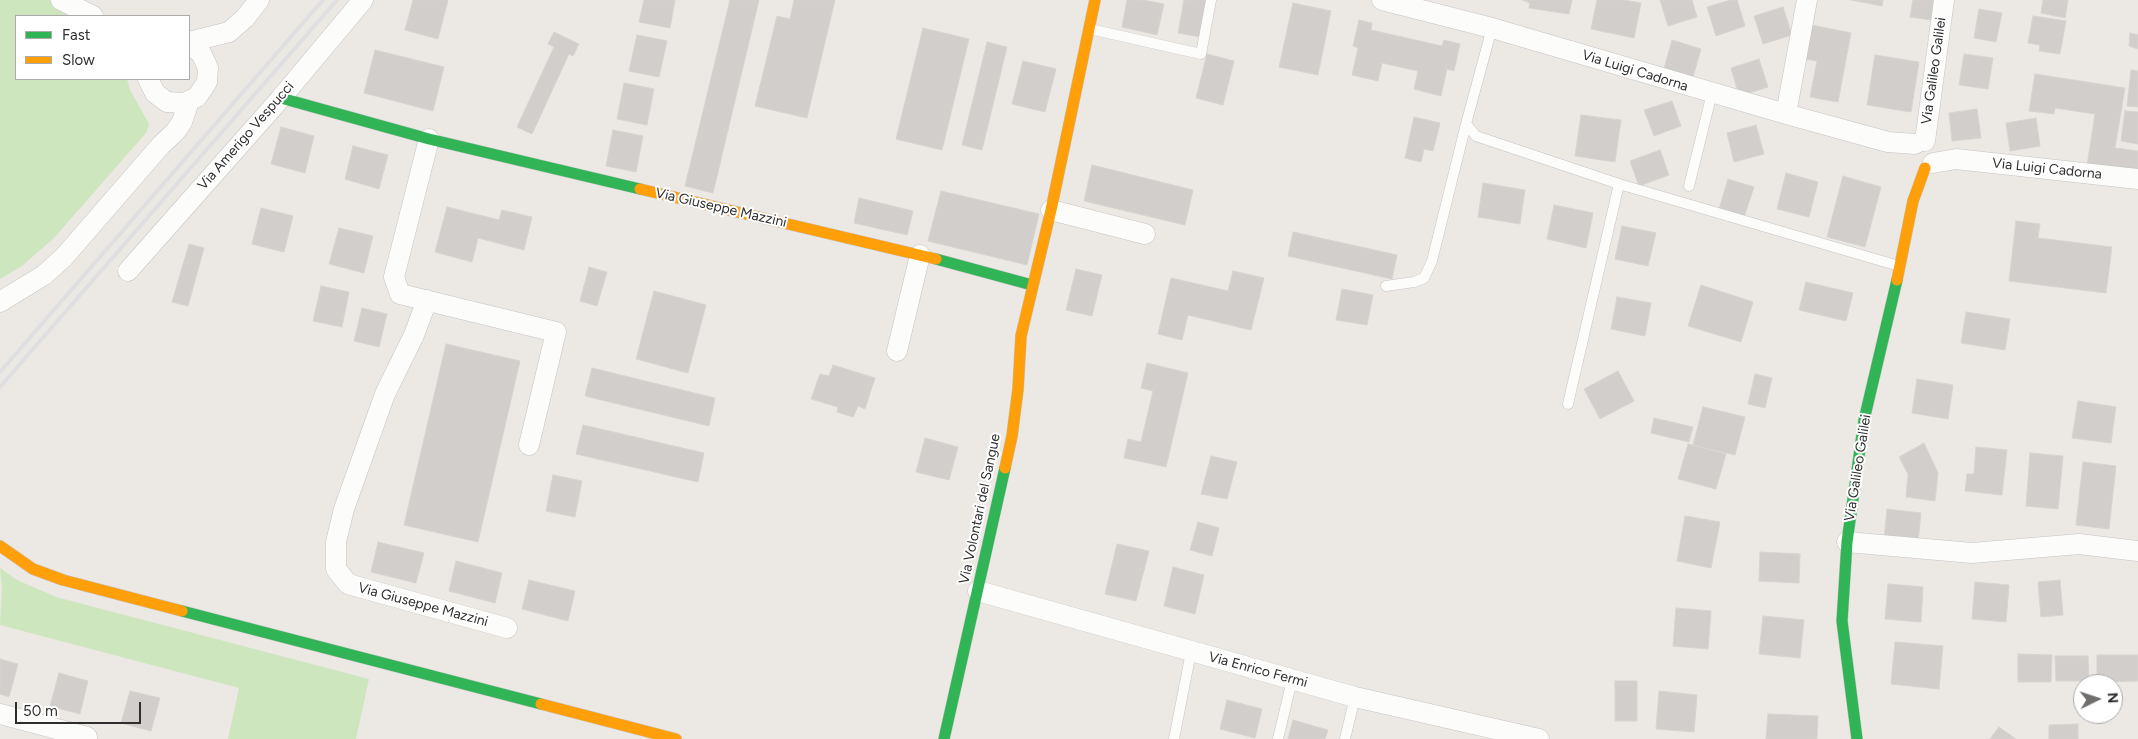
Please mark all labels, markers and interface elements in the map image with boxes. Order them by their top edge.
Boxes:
legend [15,15,190,80]
street label: Via Galileo Galilei [1918,16,1950,126]
text: Fast [62,26,90,44]
street label: Via Luigi Cadorna [1580,47,1690,95]
text: Slow [62,51,95,69]
street label: Via Amerigo Vespucci [194,78,298,194]
street label: Via Luigi Cadorna [1991,155,2103,183]
street label: Via Giuseppe Mazzini [654,185,788,231]
street label: Via Galileo Galilei [1841,413,1875,523]
street label: Via Volontari del Sangue [956,432,1004,586]
street label: Via Giuseppe Mazzini [356,580,490,630]
street label: Via Enrico Fermi [1207,649,1309,691]
north arrow [2073,674,2123,724]
scale bar [18,692,144,724]
text: N [2104,692,2121,704]
text: 50 m [23,702,58,720]

